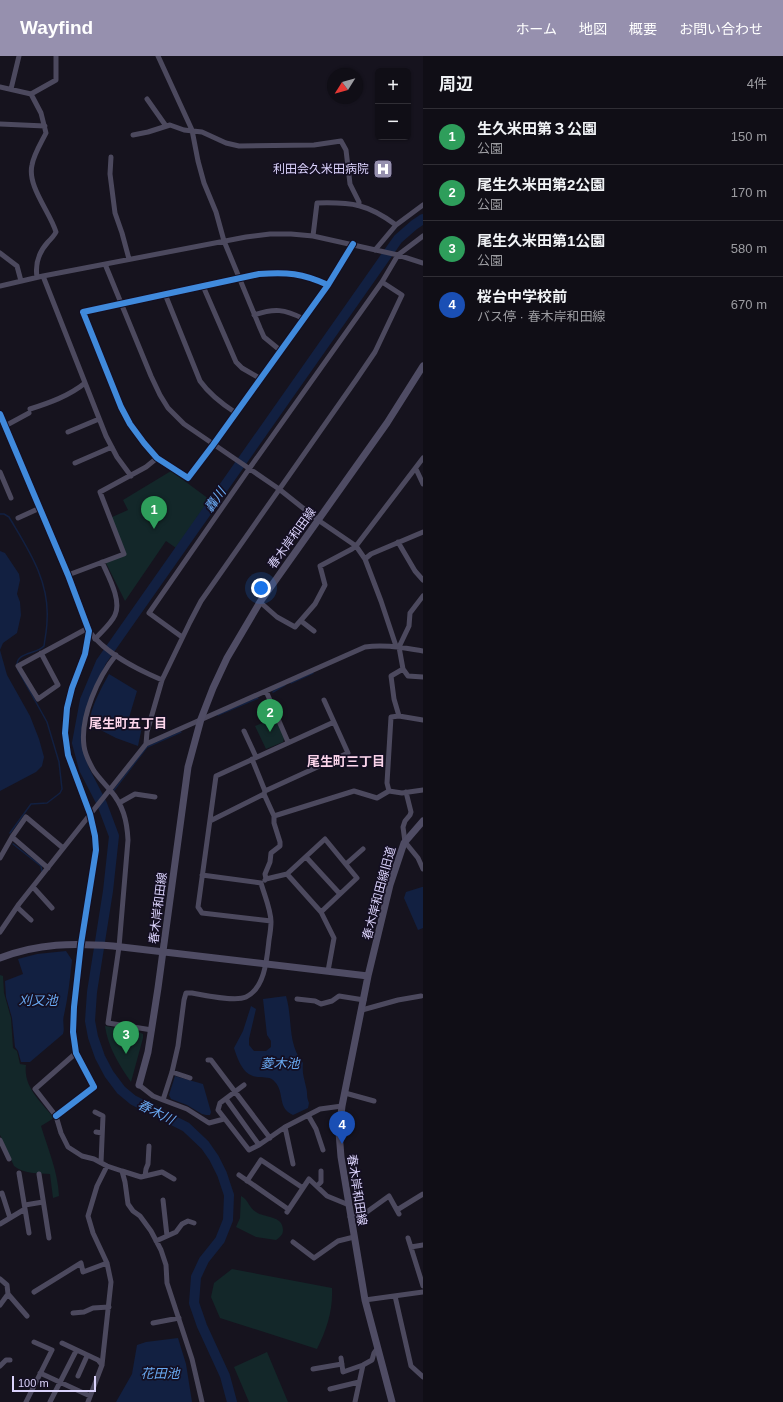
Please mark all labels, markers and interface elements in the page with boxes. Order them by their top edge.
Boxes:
text: Wayfind [20,17,93,38]
text: ホーム [515,21,557,37]
text: 地図 [579,21,607,37]
text: 概要 [629,21,657,37]
text: お問い合わせ [679,21,763,37]
north arrow [327,68,363,104]
map controls [375,68,411,140]
button: + [375,68,411,104]
text: 周辺 [439,75,473,94]
text: 4件 [747,76,767,91]
button: − [375,104,411,140]
text: 生久米田第３公園 [477,120,597,137]
text: 1 [448,129,456,144]
text: 150 m [731,129,767,144]
text: 公園 [477,141,503,156]
hospital icon: 利田会久米田病院 [372,158,394,180]
place label: 利田会久米田病院 [273,162,369,176]
text: 尾生久米田第2公園 [477,176,605,193]
text: 2 [448,185,456,200]
text: 170 m [731,185,767,200]
text: 公園 [477,197,503,212]
text: 尾生久米田第1公園 [477,232,605,249]
text: 3 [448,241,456,256]
text: 580 m [731,241,767,256]
text: 公園 [477,253,503,268]
text: 桜台中学校前 [477,288,567,305]
text: 4 [448,297,456,312]
text: 670 m [731,297,767,312]
text: バス停 · 春木岸和田線 [477,309,606,324]
water label: 轟川 [201,483,230,515]
pin: 1 [141,496,167,529]
street label: 春木岸和田線 [265,505,319,571]
your location [251,578,271,598]
pin: 2 [257,699,283,732]
district label: 尾生町五丁目 [89,716,167,731]
district label: 尾生町三丁目 [307,754,385,769]
street label: 春木岸和田線旧道 [360,845,398,941]
street label: 春木岸和田線 [147,871,169,945]
water label: 刈又池 [18,993,59,1008]
pin: 3 [113,1021,139,1054]
water label: 菱木池 [260,1056,301,1071]
water label: 春木川 [135,1097,179,1128]
pin: 4 [329,1111,355,1144]
street label: 春木岸和田線 [344,1153,370,1227]
water label: 花田池 [140,1366,181,1381]
scale bar [12,1374,96,1393]
text: 100 m [18,1377,49,1389]

